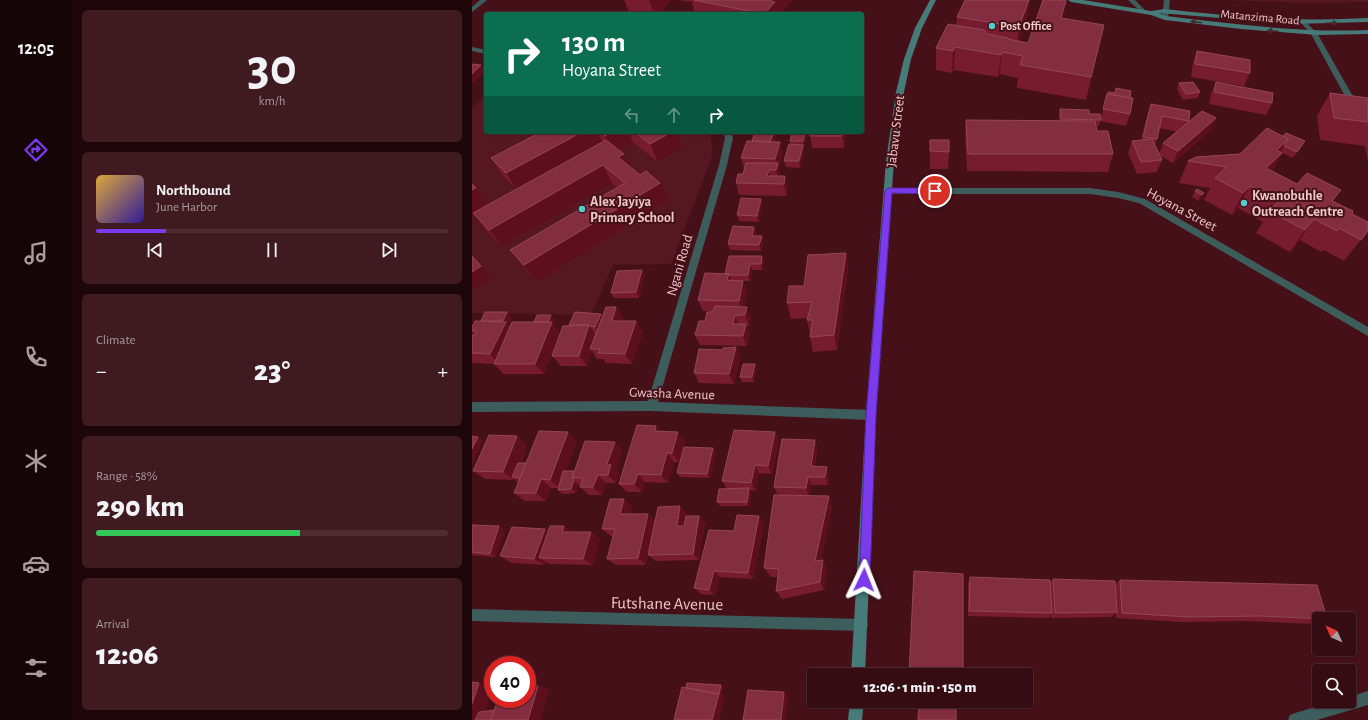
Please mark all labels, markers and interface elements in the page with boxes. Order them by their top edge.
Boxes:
street label: Matanzima Road [1220,8,1300,26]
one-way arrow [1190,19,1202,25]
one-way arrow [1326,19,1338,26]
place label: Post Office [1000,20,1052,32]
marker: Post Office [987,21,997,31]
one-way arrow [1267,27,1279,34]
icon: right [496,28,548,80]
text: 130 m [562,29,626,57]
text: 12:05 [18,40,54,58]
text: 30 [247,42,297,94]
text: Hoyana Street [562,62,661,80]
street label: Jabavu Street [885,94,907,168]
text: km/h [259,95,285,108]
icon: left [621,104,643,126]
icon: ahead [663,104,685,126]
icon: right [705,104,727,126]
icon: directions [22,136,50,164]
pin [918,174,952,208]
icon: arrive [924,180,946,202]
text: Northbound [156,183,231,198]
street label: Hoyana Street [1144,186,1219,234]
place label: Kwanobuhle Outreach Centre [1252,189,1344,219]
place label: Alex Jayiya Primary School [590,195,675,225]
marker: Kwanobuhle Outreach Centre [1239,198,1249,208]
text: June Harbor [156,201,217,214]
marker: Alex Jayiya Primary School [577,204,587,214]
street label: Ngani Road [665,233,695,297]
icon: music [22,239,50,267]
icon: previous [144,239,166,261]
icon: pause [261,239,283,261]
icon: next [378,239,400,261]
text: Climate [96,334,135,347]
icon: phone [22,343,50,371]
text: 23° [254,356,290,386]
text: − [96,360,107,382]
text: + [437,360,448,382]
street label: Gwasha Avenue [629,386,715,402]
icon: climate [22,447,50,475]
text: Range · 58% [96,470,157,483]
text: 290 km [96,492,185,522]
icon: car [22,550,50,578]
position arrow [843,559,885,601]
street label: Futshane Avenue [611,594,724,613]
north arrow [1312,612,1356,656]
map controls [1312,612,1356,708]
text: Arrival [96,618,129,631]
text: 12:06 [96,640,158,670]
icon: filters [22,654,50,682]
speed limit sign: 40 [484,656,536,708]
button: search [1312,664,1356,708]
text: 12:06 · 1 min · 150 m [864,680,976,695]

